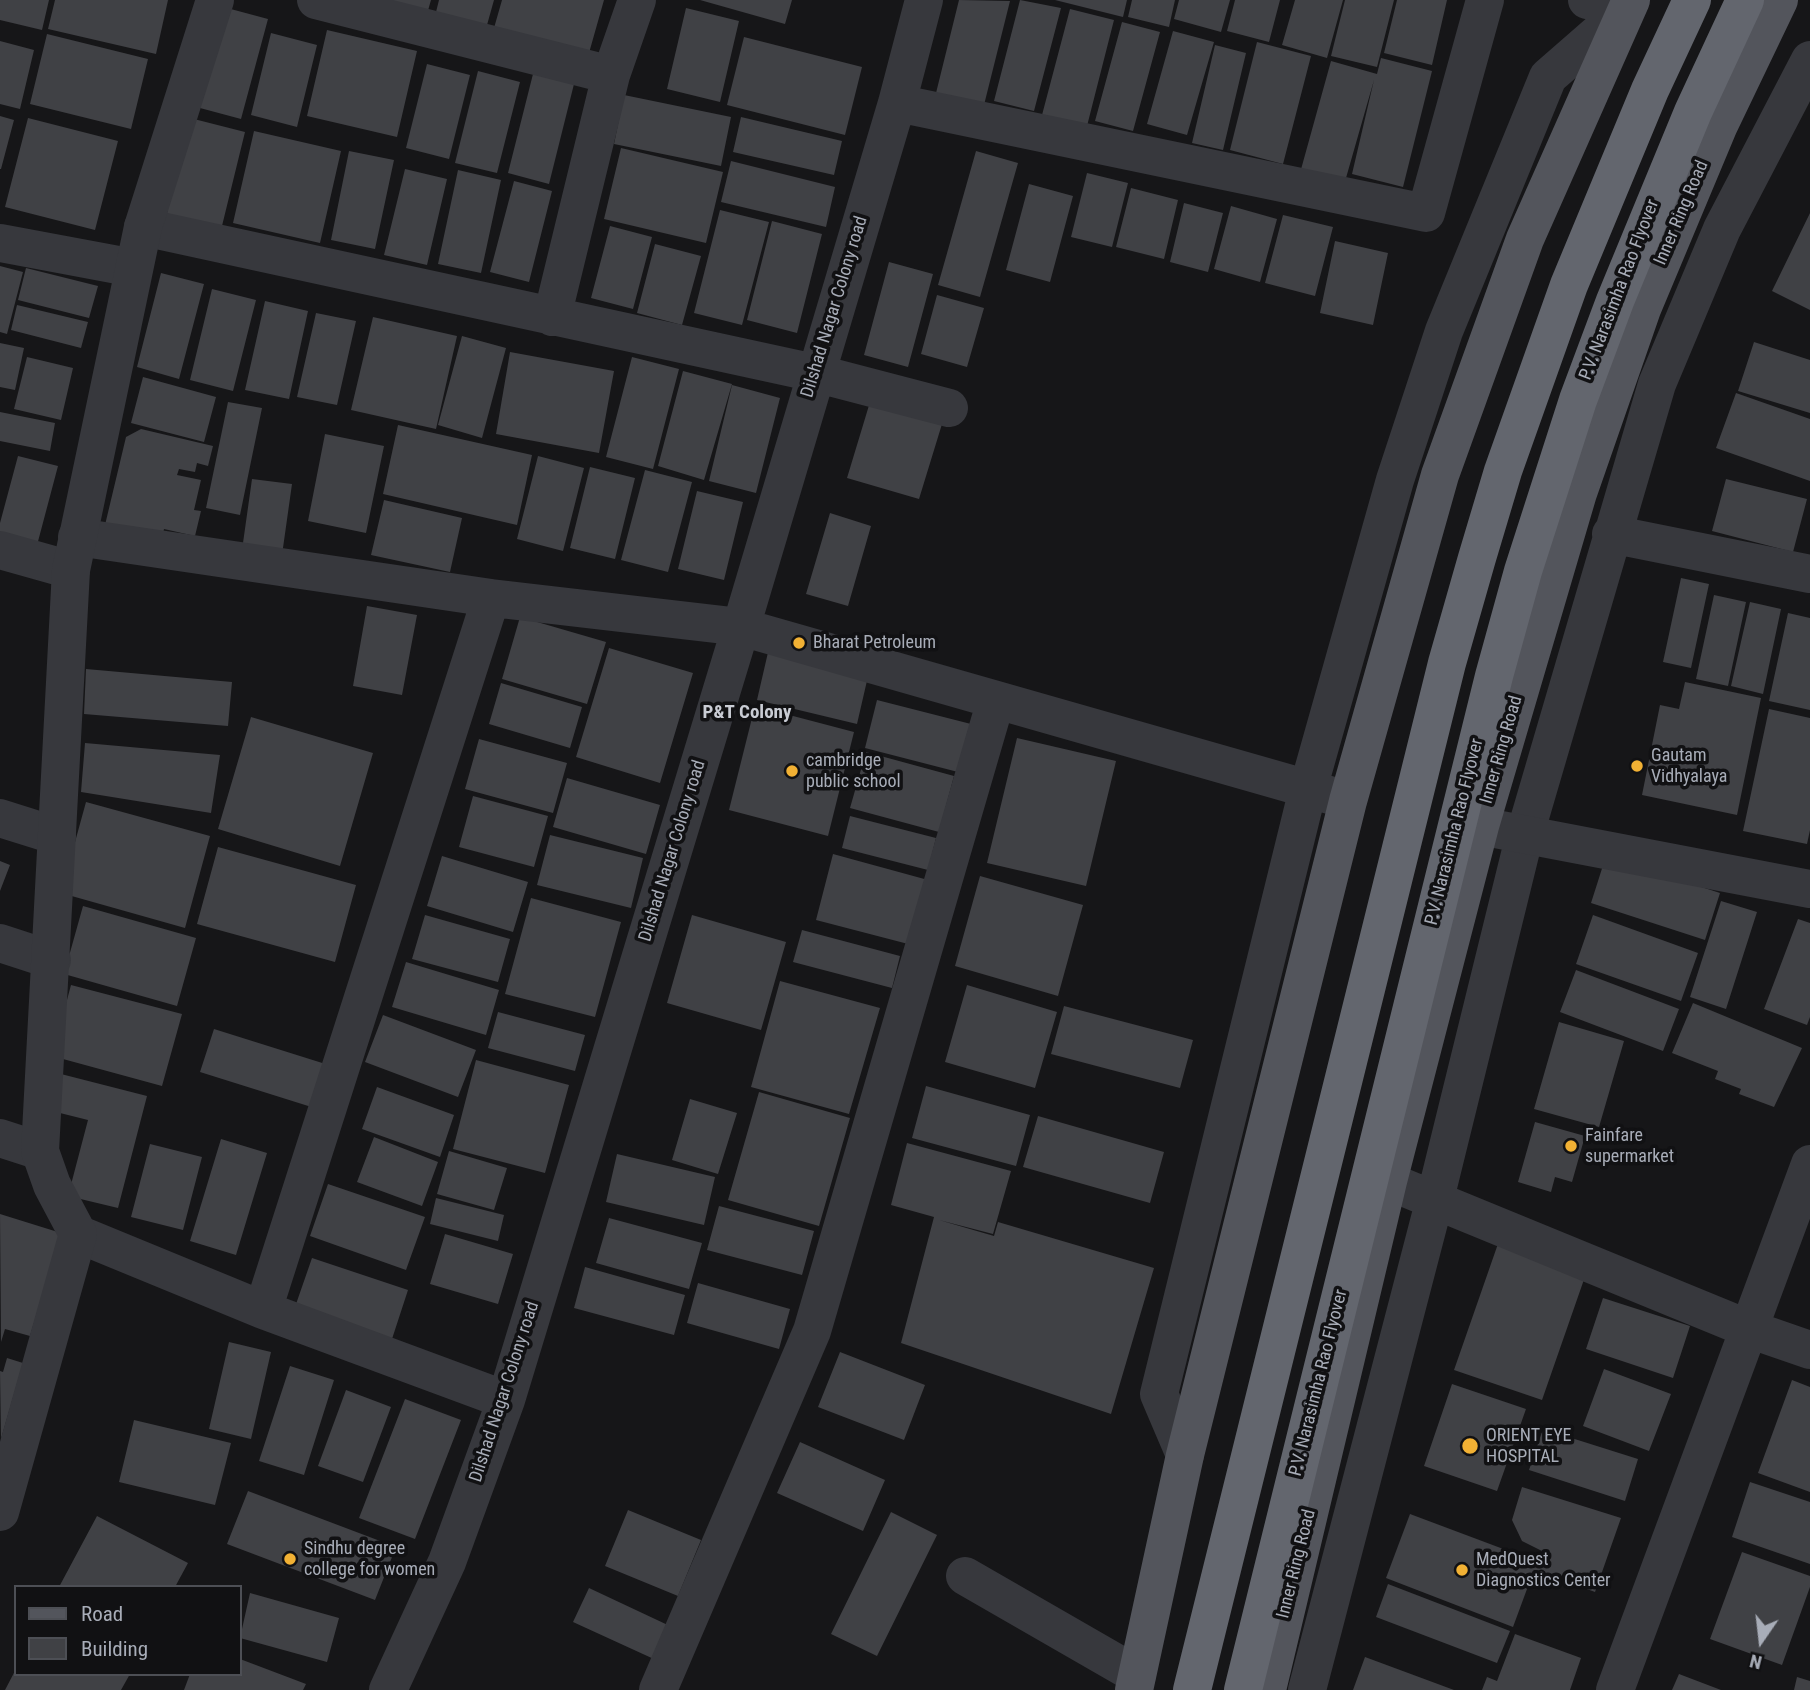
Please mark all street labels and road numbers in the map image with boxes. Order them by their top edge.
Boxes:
street label: Inner Ring Road [1650,157,1714,269]
street label: P.V. Narasimha Rao Flyover [1576,197,1664,383]
street label: Dilshad Nagar Colony road [797,214,873,400]
street label: Inner Ring Road [1476,693,1528,807]
street label: P.V. Narasimha Rao Flyover [1421,736,1489,928]
street label: Dilshad Nagar Colony road [635,758,711,944]
street label: P.V. Narasimha Rao Flyover [1285,1287,1353,1479]
street label: Dilshad Nagar Colony road [466,1299,544,1485]
street label: Inner Ring Road [1273,1507,1321,1621]

